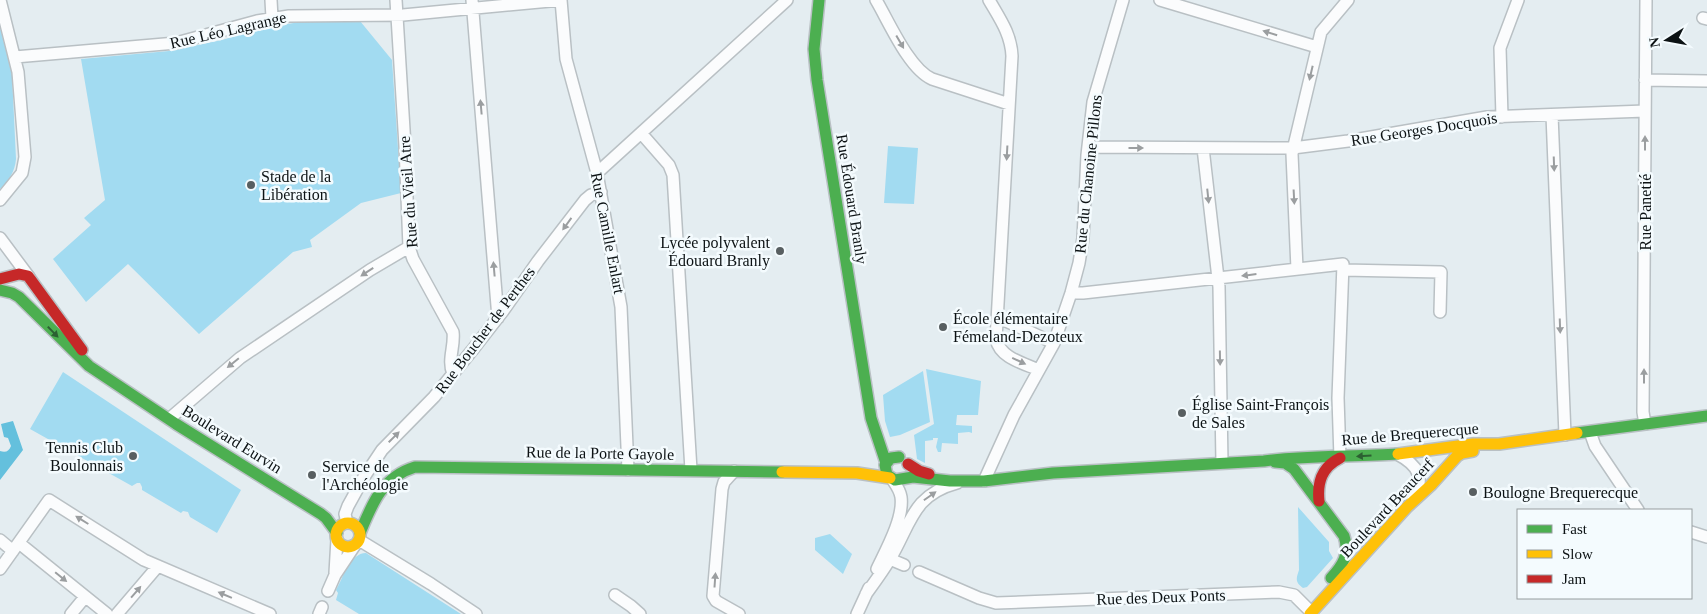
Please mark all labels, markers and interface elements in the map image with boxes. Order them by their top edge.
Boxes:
street label: Rue Léo Lagrange [168,8,288,53]
north arrow [1642,15,1692,65]
one-way arrow [1262,29,1277,37]
one-way arrow [896,36,905,49]
text: N [1646,36,1663,49]
one-way arrow [1307,65,1315,80]
street label: Rue du Chanoine Pillons [1071,94,1105,254]
one-way arrow [476,99,484,115]
street label: Rue Georges Docquois [1350,109,1499,150]
street label: Rue Édouard Branly [832,133,872,265]
one-way arrow [1641,135,1649,151]
street label: Rue du Vieil Atre [396,136,420,248]
one-way arrow [1129,144,1145,152]
one-way arrow [1002,145,1010,161]
one-way arrow [1550,156,1558,172]
place label: Stade de la Libération [261,168,331,203]
street label: Rue Camille Enlart [588,171,628,296]
street label: Rue Panetié [1637,174,1654,250]
marker: Stade de la Libération [245,179,257,191]
one-way arrow [1204,189,1212,205]
one-way arrow [1290,189,1298,205]
one-way arrow [562,217,573,230]
place label: Lycée polyvalent Édouard Branly [660,234,771,270]
marker: Lycée polyvalent Édouard Branly [774,245,786,257]
one-way arrow [490,261,498,277]
street label: Rue Boucher de Perthes [432,263,538,397]
one-way arrow [361,268,374,277]
one-way arrow [1241,271,1257,279]
place label: École élémentaire Fémeland-Dezoteux [953,309,1083,345]
one-way arrow [1557,318,1565,334]
marker: École élémentaire Fémeland-Dezoteux [937,321,949,333]
one-way arrow [47,325,59,337]
one-way arrow [1216,350,1224,366]
one-way arrow [1012,357,1027,366]
one-way arrow [226,358,239,369]
one-way arrow [1640,367,1648,383]
place label: Église Saint-François de Sales [1192,395,1329,431]
street label: Boulevard Eurvin [179,402,285,476]
marker: Église Saint-François de Sales [1176,407,1188,419]
street label: Rue de Brequerecque [1341,420,1479,449]
one-way arrow [388,431,400,443]
place label: Tennis Club Boulonnais [45,439,123,474]
street label: Rue de la Porte Gayole [526,443,674,464]
marker: Tennis Club Boulonnais [127,450,139,462]
one-way arrow [1356,453,1372,461]
street label: Boulevard Beaucerf [1337,455,1437,561]
place label: Service de l'Archéologie [322,458,408,494]
marker: Service de l'Archéologie [306,469,318,481]
place label: Boulogne Brequerecque [1483,484,1638,502]
marker: Boulogne Brequerecque [1467,486,1479,498]
one-way arrow [923,491,937,501]
legend [1517,509,1692,599]
one-way arrow [75,515,88,524]
text: Fast [1562,521,1588,537]
text: Slow [1562,546,1593,562]
one-way arrow [54,571,67,582]
text: Jam [1562,571,1586,587]
one-way arrow [711,572,719,588]
one-way arrow [130,586,142,598]
street label: Rue des Deux Ponts [1096,586,1226,608]
one-way arrow [218,590,232,598]

